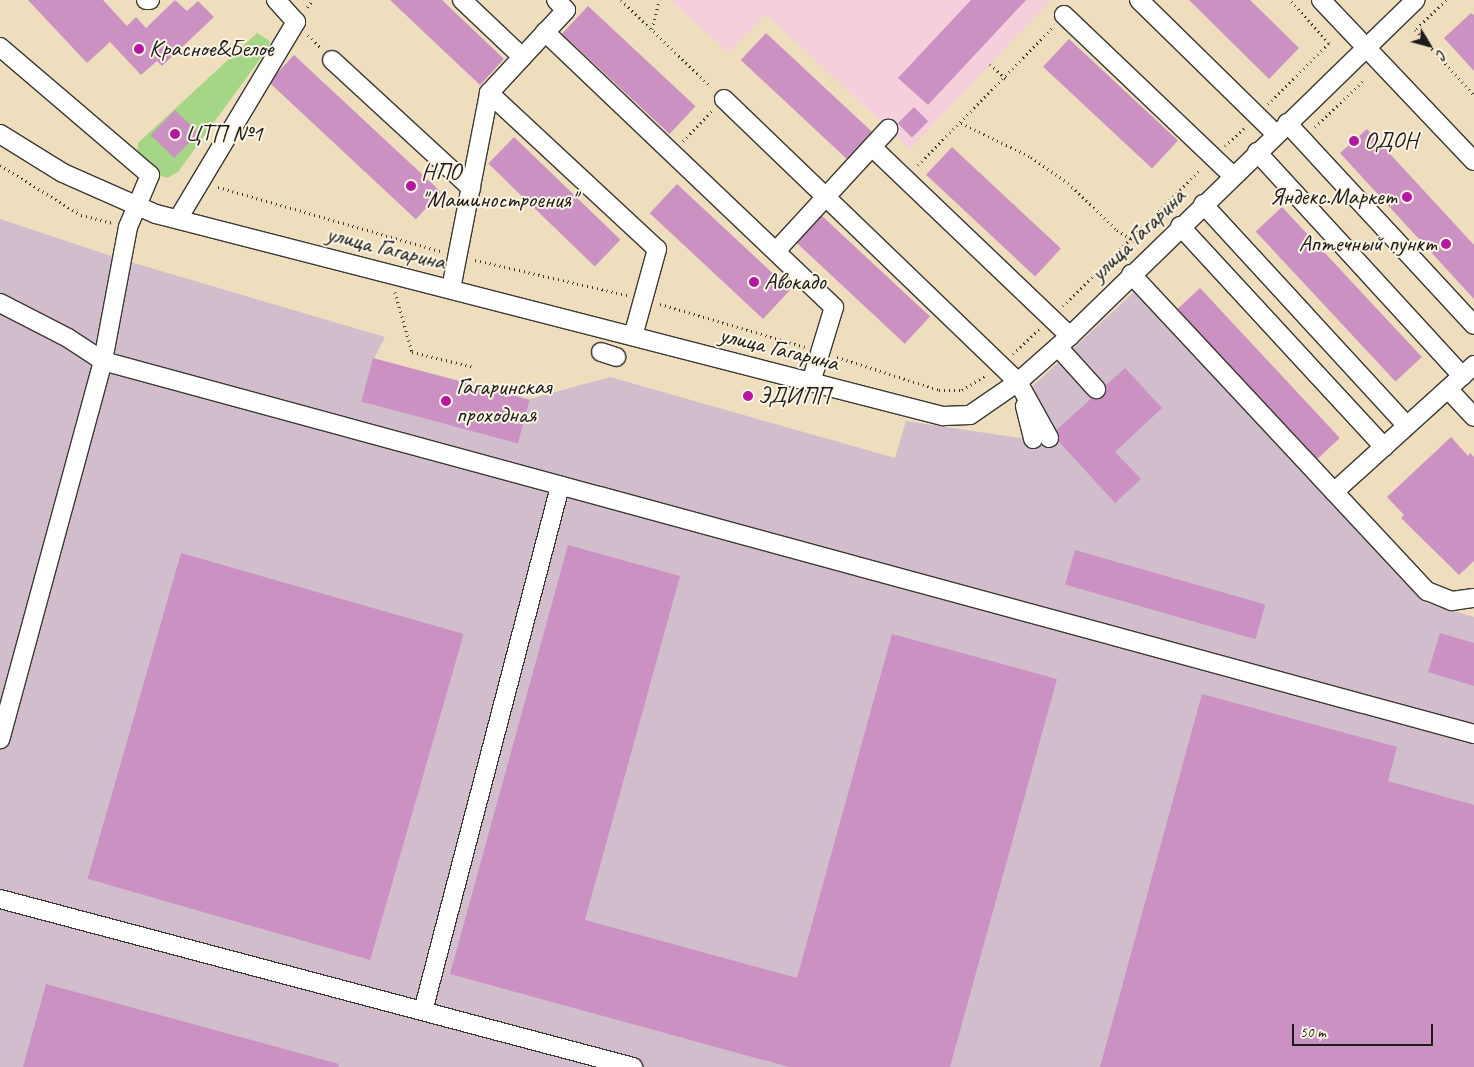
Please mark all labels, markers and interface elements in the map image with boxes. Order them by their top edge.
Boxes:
north arrow [1404,20,1454,70]
place label: Красное&Белое [149,35,273,63]
marker: Красное&Белое [133,43,145,55]
text: С [1433,46,1450,62]
place label: ЦТП №1 [185,120,263,148]
place label: ОДОН [1364,127,1417,155]
marker: ЦТП №1 [169,128,181,140]
marker: ОДОН [1348,135,1360,147]
place label: НПО "Машиностроения" [421,158,577,214]
marker: НПО "Машиностроения" [405,180,417,192]
street label: улица Гагарина [1084,182,1192,288]
place label: Яндекс.Маркет [1270,183,1397,211]
marker: Яндекс.Маркет [1401,191,1413,203]
street label: улица Гагарина [323,219,449,277]
place label: Аптечный пункт [1299,230,1436,258]
marker: Аптечный пункт [1440,238,1452,250]
place label: Авокадо [764,268,826,296]
marker: Авокадо [748,276,760,288]
street label: улица Гагарина [716,320,842,378]
place label: Гагаринская проходная [456,373,551,429]
place label: ЭДИПП [758,382,830,410]
marker: ЭДИПП [742,390,754,402]
marker: Гагаринская проходная [440,395,452,407]
scale bar [1294,1014,1435,1046]
text: 50 m [1300,1023,1326,1042]

